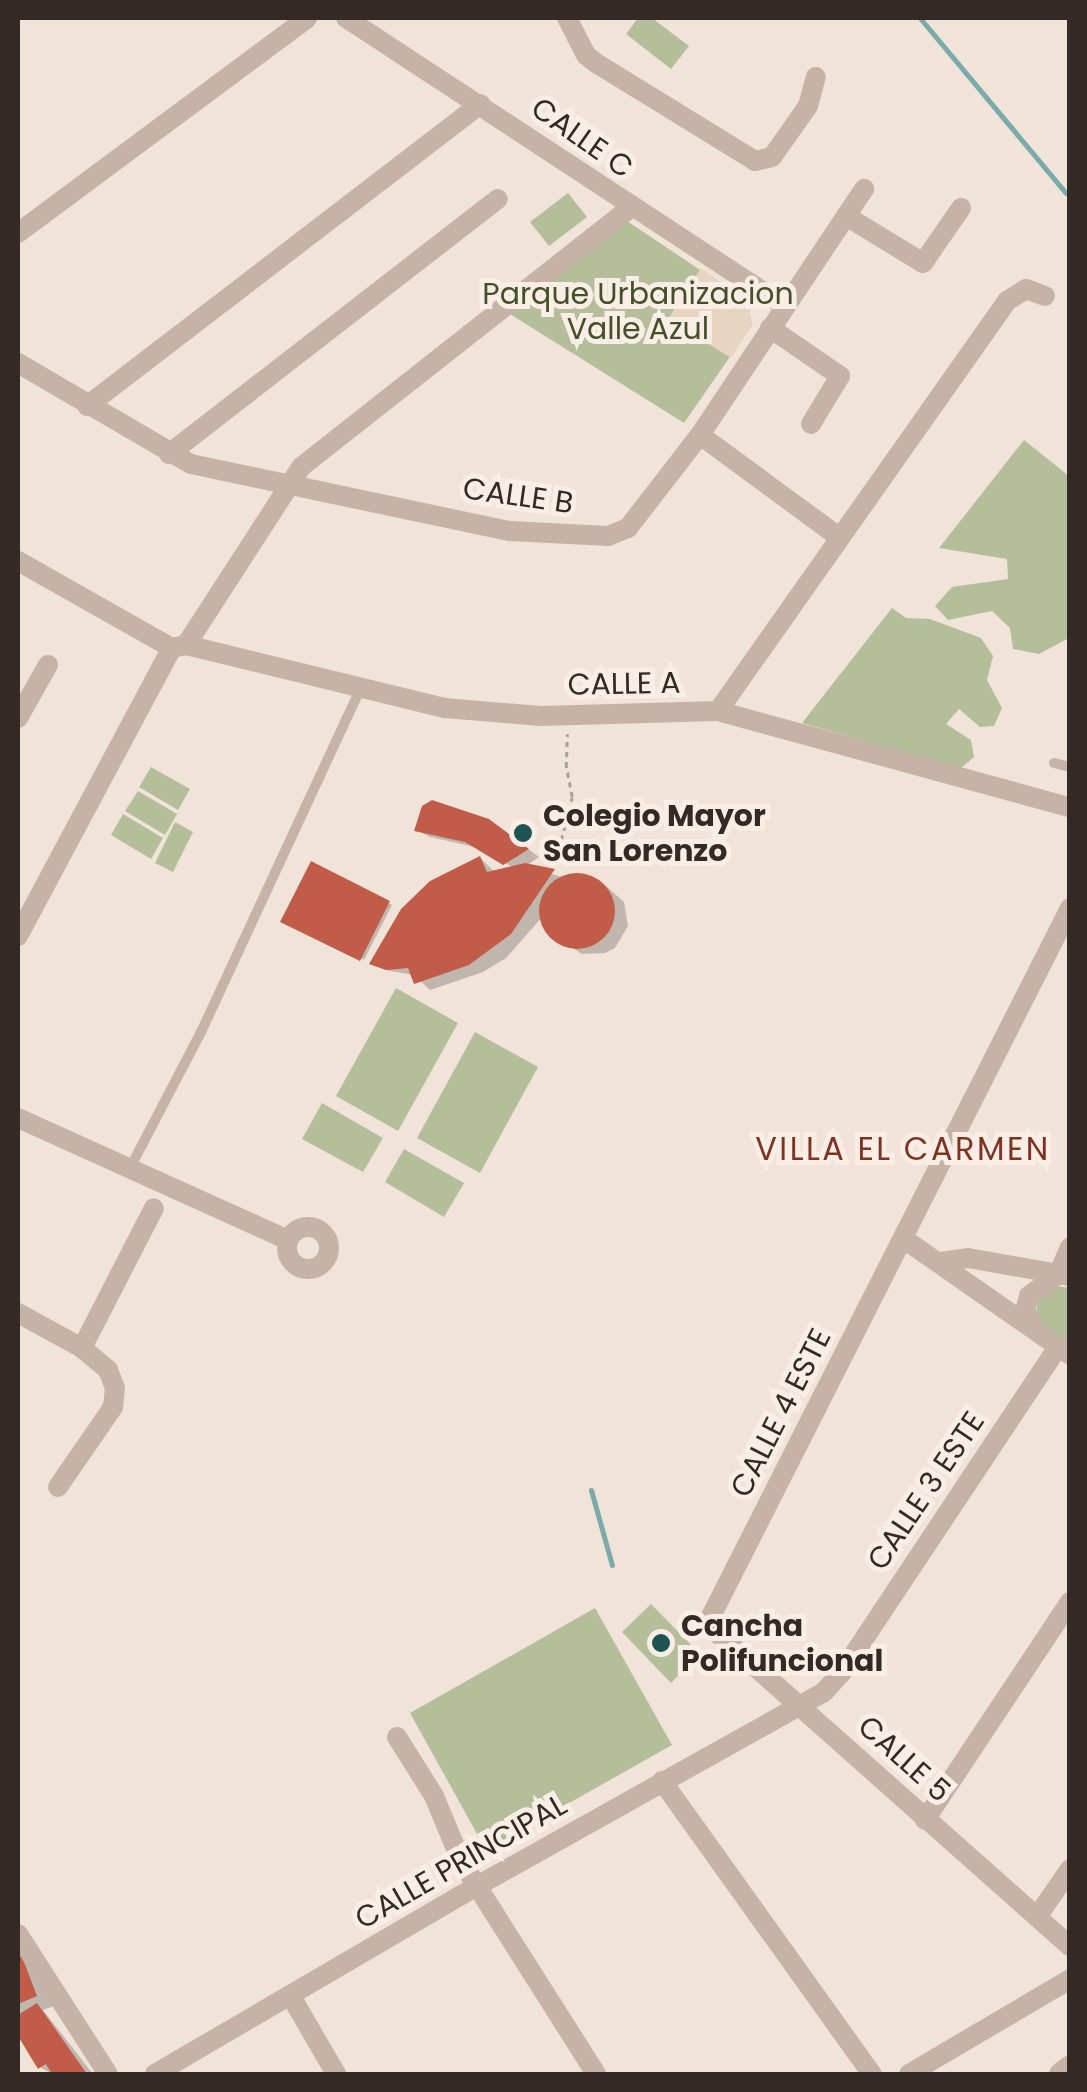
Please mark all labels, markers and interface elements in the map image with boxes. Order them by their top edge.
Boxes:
street label: CALLE C [524,90,640,186]
park label: Parque Urbanizacion Valle Azul [482,276,794,346]
street label: CALLE B [460,470,576,522]
street label: CALLE A [567,665,681,703]
place label: Colegio Mayor San Lorenzo [543,798,766,868]
marker: Colegio Mayor San Lorenzo [512,822,534,844]
district label: VILLA EL CARMEN [755,1130,1051,1168]
street label: CALLE 4 ESTE [723,1323,839,1503]
street label: CALLE 3 ESTE [860,1405,992,1577]
place label: Cancha Polifuncional [681,1608,883,1678]
marker: Cancha Polifuncional [650,1632,672,1654]
street label: CALLE 5 [851,1708,957,1810]
street label: CALLE PRINCIPAL [349,1787,573,1937]

